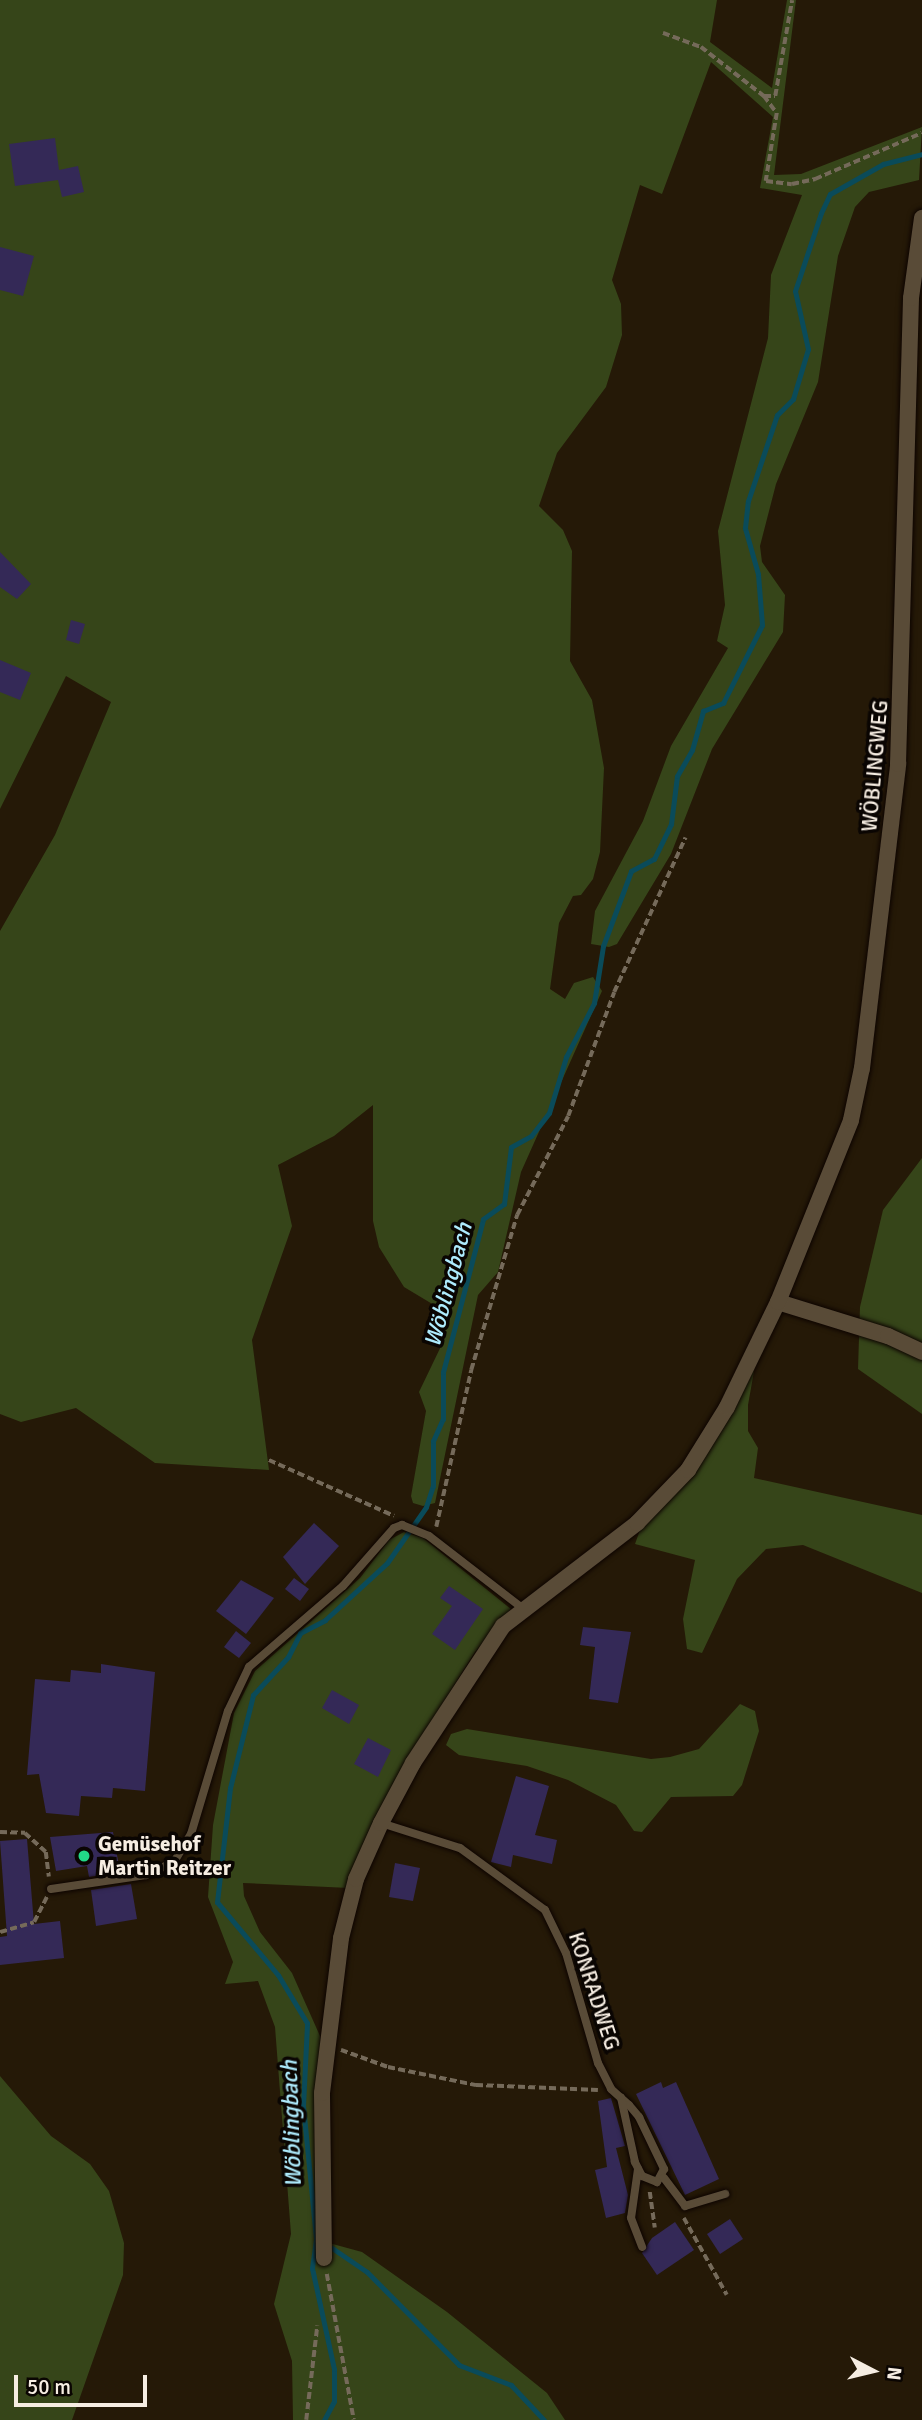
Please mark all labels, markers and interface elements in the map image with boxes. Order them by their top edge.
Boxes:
street label: WÖBLINGWEG [857,699,893,833]
water label: Wöblingbach [419,1220,479,1350]
place label: Gemüsehof Martin Reitzer [98,1831,231,1881]
marker: Gemüsehof Martin Reitzer [76,1848,92,1864]
street label: KONRADWEG [563,1929,625,2053]
water label: Wöblingbach [276,2060,308,2188]
north arrow [838,2336,908,2406]
scale bar [18,2360,150,2404]
text: N [881,2366,907,2382]
text: 50 m [27,2374,71,2400]

